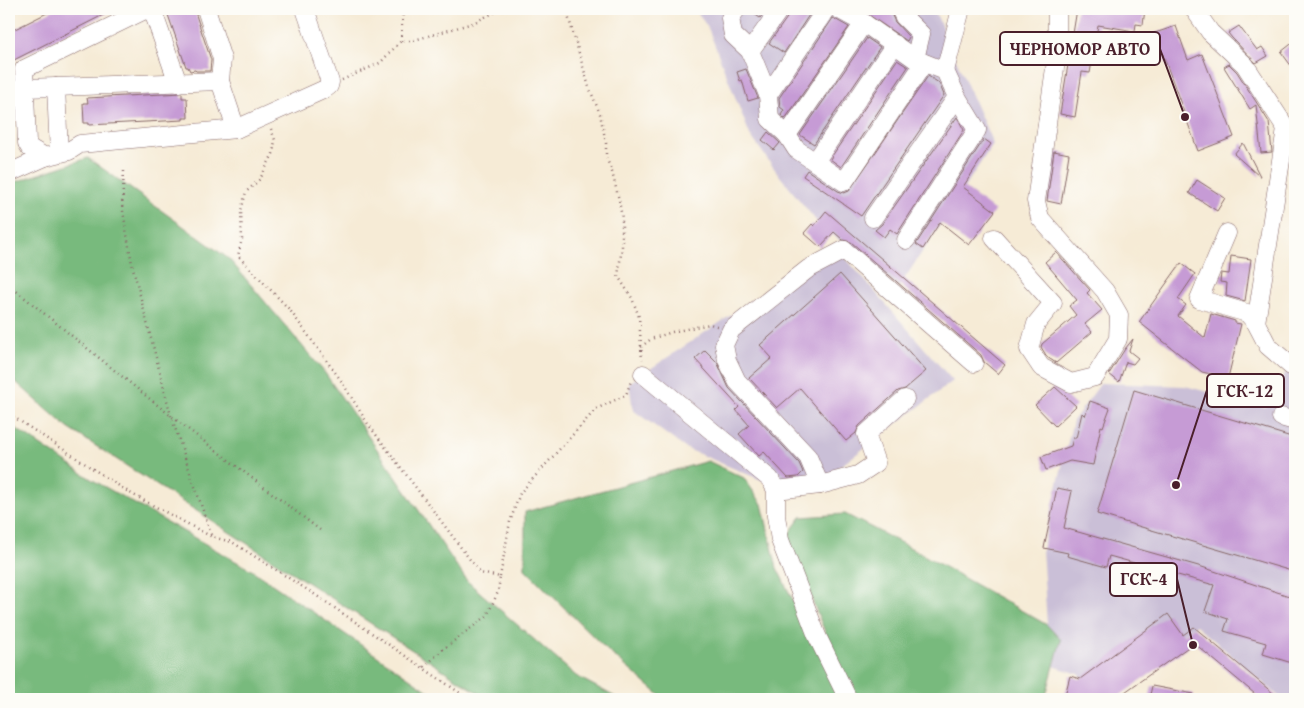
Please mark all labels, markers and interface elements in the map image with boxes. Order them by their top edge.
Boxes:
callout: ЧЕРНОМОР АВТО [1000,32,1160,65]
text: ЧЕРНОМОР АВТО [1010,35,1150,62]
callout: ГСК-12 [1207,374,1284,407]
text: ГСК-12 [1217,377,1273,404]
callout: ГСК-4 [1110,563,1177,596]
text: ГСК-4 [1120,565,1168,592]

